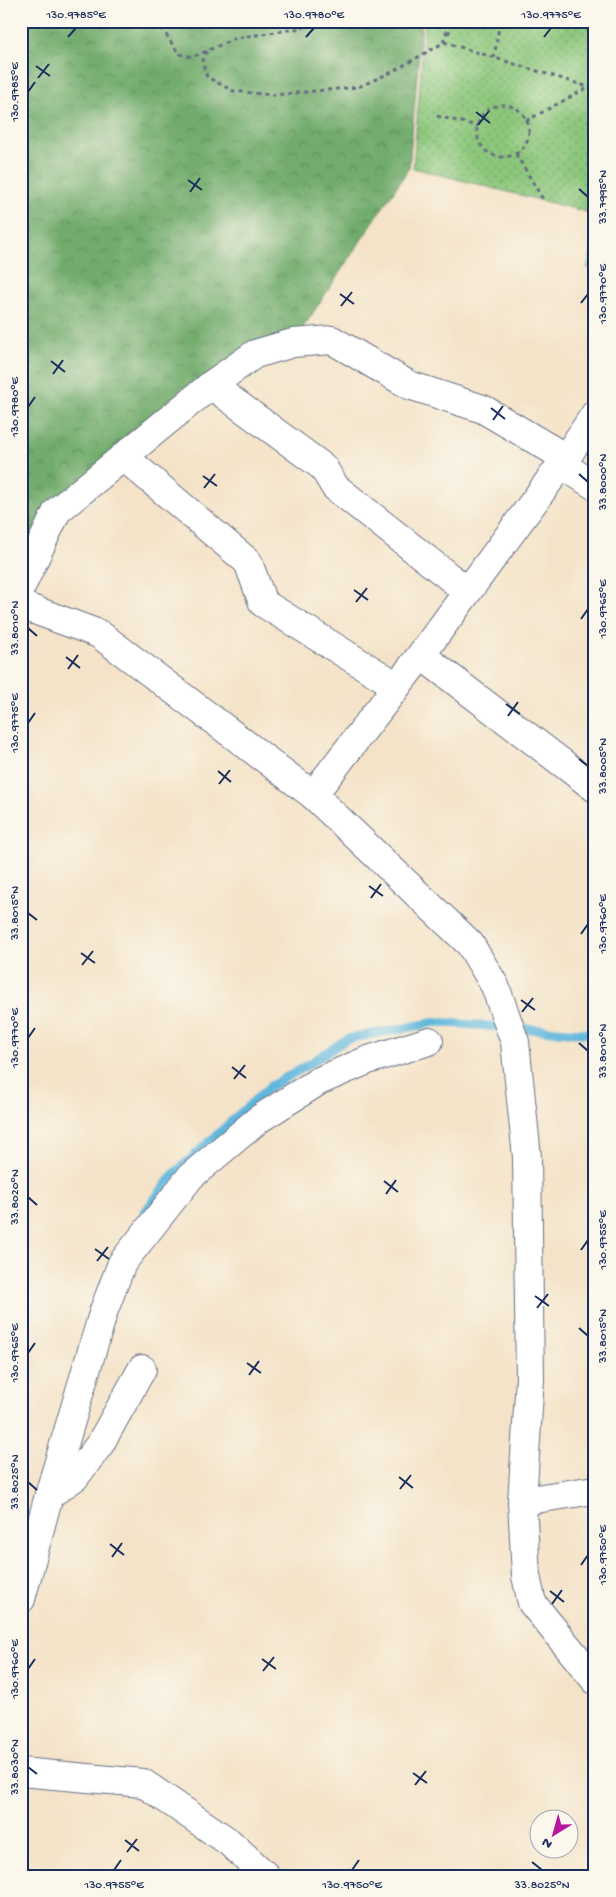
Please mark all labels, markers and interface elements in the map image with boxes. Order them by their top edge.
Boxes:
text: 130.9785°E [45,9,106,23]
text: 130.9780°E [283,9,345,23]
text: 130.9775°E [520,9,581,23]
text: 130.9785°E [9,62,23,123]
text: 33.7995°N [597,170,611,225]
text: 130.9770°E [597,264,611,325]
text: 130.9780°E [9,376,23,438]
text: 33.8000°N [597,454,611,511]
text: 130.9765°E [597,579,611,640]
text: 33.8010°N [9,601,23,656]
text: 130.9775°E [9,693,23,754]
text: 33.8005°N [597,738,611,795]
text: 33.8015°N [9,886,23,941]
text: 130.9760°E [597,894,611,955]
text: 130.9770°E [9,1008,23,1069]
text: 33.8010°N [597,1024,611,1079]
text: 33.8020°N [9,1169,23,1226]
text: 130.9755°E [597,1210,611,1271]
text: 33.8015°N [597,1309,611,1364]
text: 130.9765°E [9,1323,23,1384]
text: 33.8025°N [9,1454,23,1511]
text: 130.9750°E [597,1525,611,1586]
text: 130.9760°E [9,1639,23,1700]
text: 33.8030°N [9,1739,23,1796]
north arrow [528,1810,578,1860]
text: N [539,1833,556,1852]
text: 130.9755°E [83,1879,144,1893]
text: 130.9750°E [321,1879,382,1893]
text: 33.8025°N [513,1879,570,1893]

